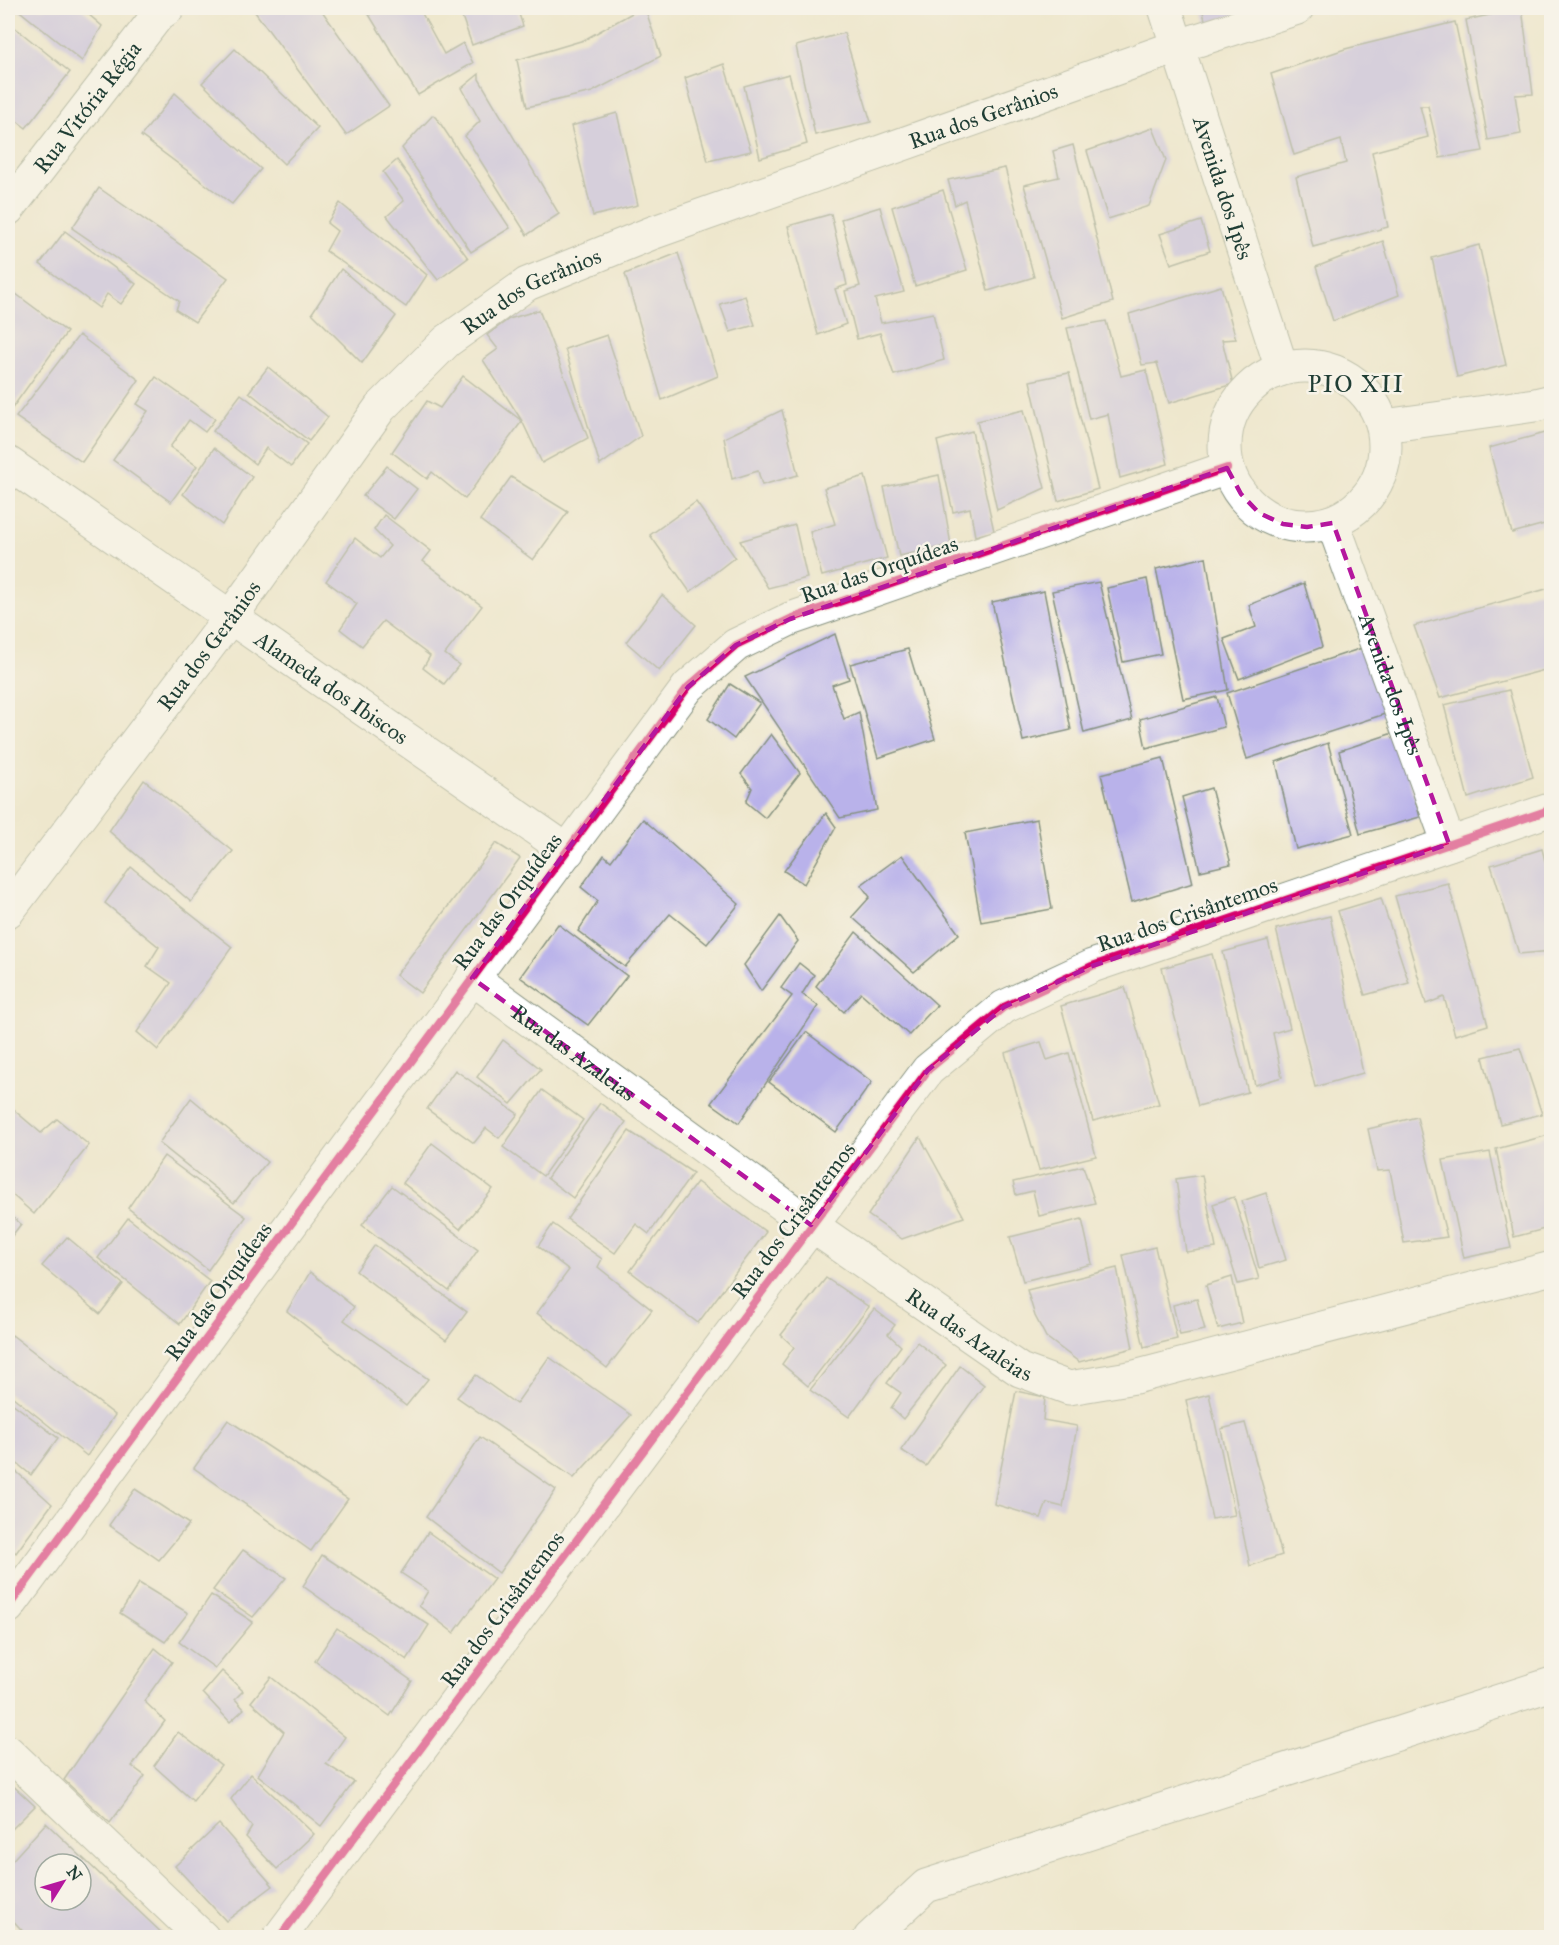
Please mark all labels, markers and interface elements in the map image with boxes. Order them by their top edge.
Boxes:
street label: Rua Vitória Régia [28,35,147,179]
street label: Rua dos Gerânios [905,77,1061,155]
street label: Avenida dos Ipês [1187,112,1259,263]
street label: Rua dos Gerânios [456,242,605,340]
district label: PIO XII [1308,369,1404,399]
street label: Rua das Orquídeas [797,530,961,609]
street label: Rua dos Gerânios [152,575,267,716]
street label: Avenida dos Ipês [1352,608,1429,759]
street label: Alameda dos Ibiscos [249,625,413,750]
street label: Rua das Orquídeas [447,827,568,975]
street label: Rua dos Crisântemos [1093,871,1281,958]
street label: Rua das Azaleias [506,998,641,1107]
street label: Rua dos Crisântemos [726,1137,861,1304]
street label: Rua das Orquídeas [159,1217,278,1366]
street label: Rua das Azaleias [901,1282,1035,1387]
street label: Rua dos Crisântemos [435,1526,570,1693]
north arrow [33,1852,93,1912]
text: N [63,1862,87,1885]

